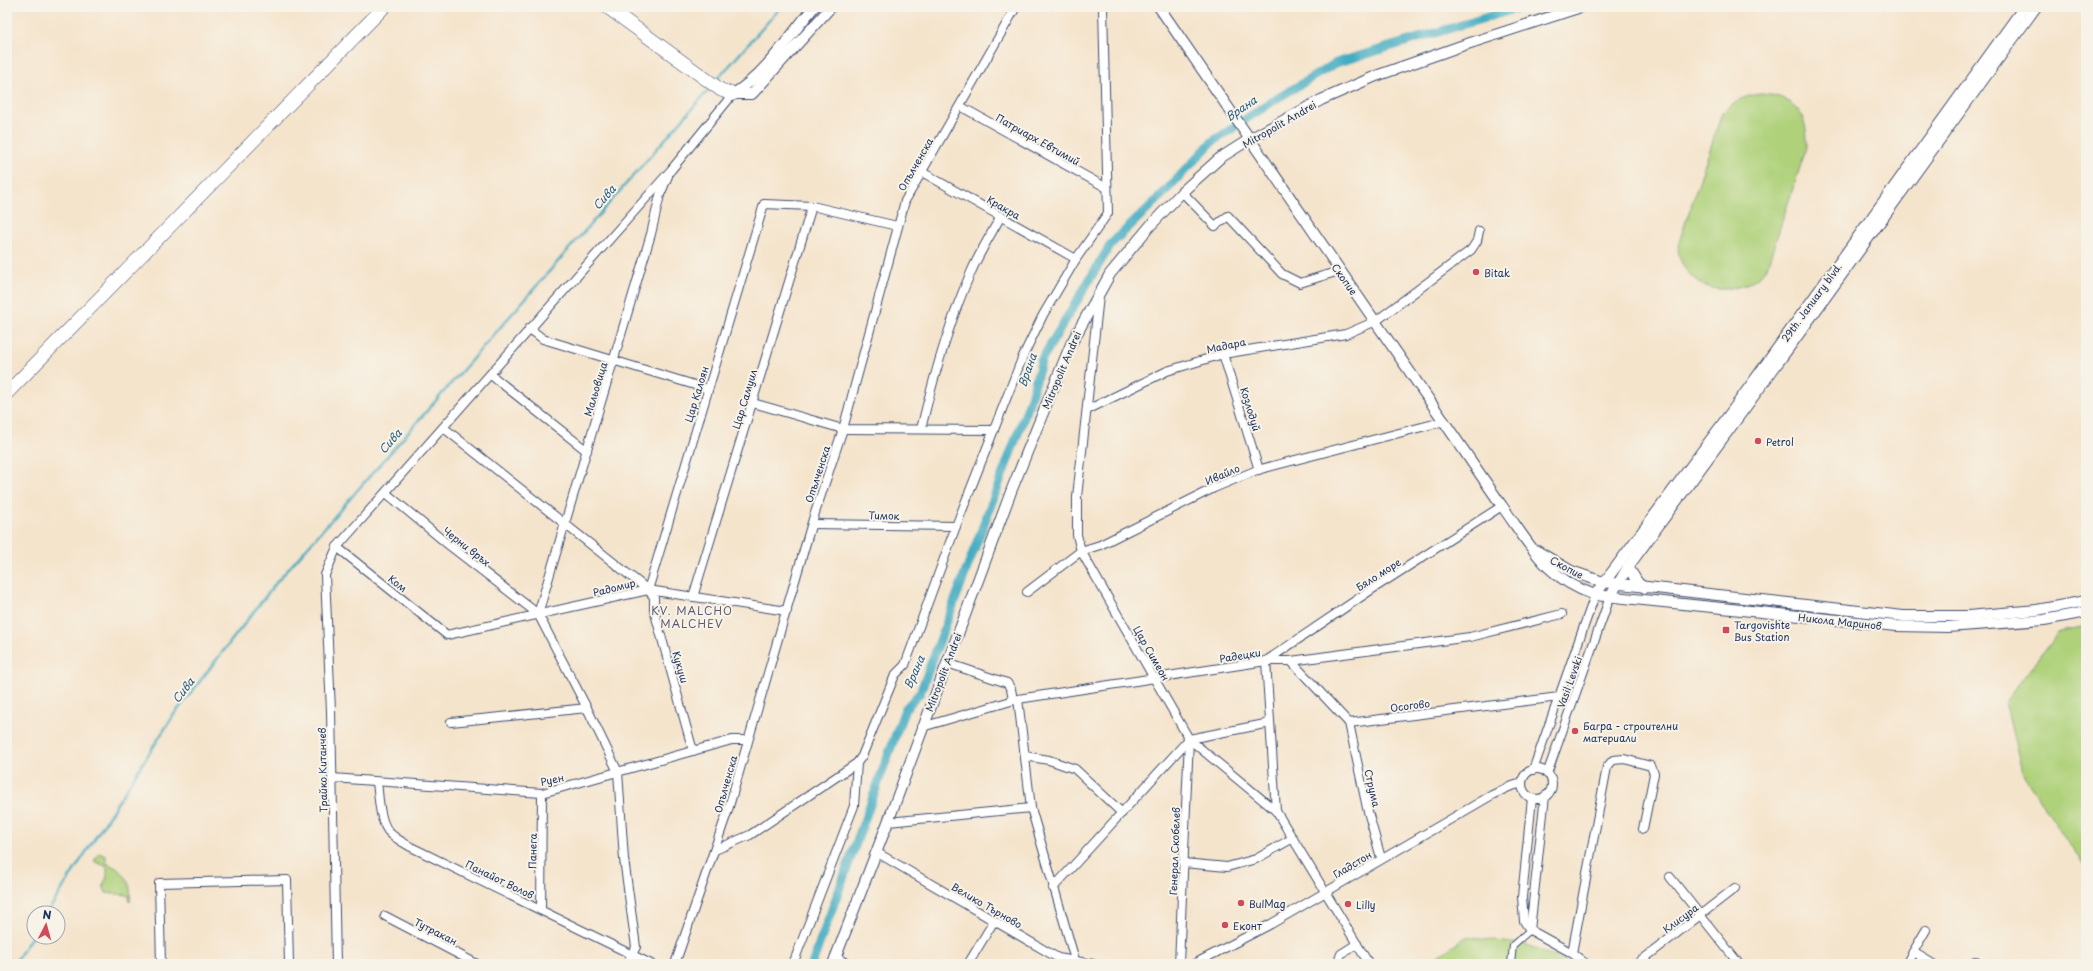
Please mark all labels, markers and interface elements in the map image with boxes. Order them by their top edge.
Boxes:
water label: Врана [1222,91,1261,125]
street label: Mitropolit Andrei [1239,97,1319,151]
street label: Патриарх Евтимий [993,110,1083,168]
street label: Опълченска [894,134,937,193]
water label: Сива [589,180,620,213]
street label: Кракра [985,191,1024,223]
street label: 29th. January blvd. [1777,259,1846,345]
street label: Скопие [1329,260,1361,298]
place label: Bitak [1484,265,1510,280]
marker: Bitak [1471,267,1481,277]
street label: Mitropolit Andrei [1038,329,1084,411]
street label: Мадара [1205,333,1248,356]
water label: Врана [1013,350,1041,389]
street label: Мальовица [580,359,611,418]
street label: Цар Калоян [680,364,712,424]
street label: Цар Самуил [728,367,760,431]
street label: Козлодуй [1236,385,1265,433]
water label: Сива [375,424,406,457]
place label: Petrol [1766,434,1794,449]
marker: Petrol [1753,436,1763,446]
street label: Опълченска [801,443,834,505]
street label: Ивайло [1202,460,1242,488]
street label: Тимок [868,507,900,523]
street label: Черни връх [440,523,494,570]
street label: Скопие [1548,552,1586,582]
street label: Бяло море [1353,554,1404,594]
street label: Ком [385,571,411,595]
street label: Радомир [591,574,637,600]
district label: KV. MALCHO MALCHEV [651,602,733,632]
street label: Никола Маринов [1797,609,1883,633]
place label: Targovishte Bus Station [1734,617,1790,644]
street label: Цар Симеон [1130,623,1174,683]
marker: Targovishte Bus Station [1721,625,1731,635]
street label: Mitropolit Andrei [921,630,965,714]
street label: Радецки [1218,644,1262,666]
street label: Кукуш [668,649,693,685]
water label: Врана [899,652,929,691]
street label: Vasil Levski [1553,654,1585,710]
water label: Сива [168,673,199,706]
street label: Осогово [1389,695,1431,715]
place label: Багра - строителни материали [1583,718,1678,745]
marker: Багра - строителни материали [1570,726,1580,736]
street label: Трайко Китанчев [314,727,330,813]
street label: Опълченска [710,753,741,815]
street label: Струма [1361,768,1385,809]
street label: Руен [539,769,565,789]
street label: Генерал Скобелев [1165,807,1183,895]
street label: Панега [524,832,540,869]
street label: Гладстон [1330,847,1374,881]
street label: Панайот Волов [463,856,537,902]
street label: Велико Търново [949,879,1025,932]
place label: BulMag [1249,896,1286,911]
place label: Lilly [1356,897,1376,912]
marker: BulMag [1236,898,1246,908]
marker: Lilly [1343,899,1353,909]
street label: Клисура [1659,899,1702,936]
north arrow [26,905,66,945]
text: N [42,906,53,923]
street label: Тутракан [411,914,460,949]
place label: Еконт [1233,918,1262,933]
marker: Еконт [1220,920,1230,930]

